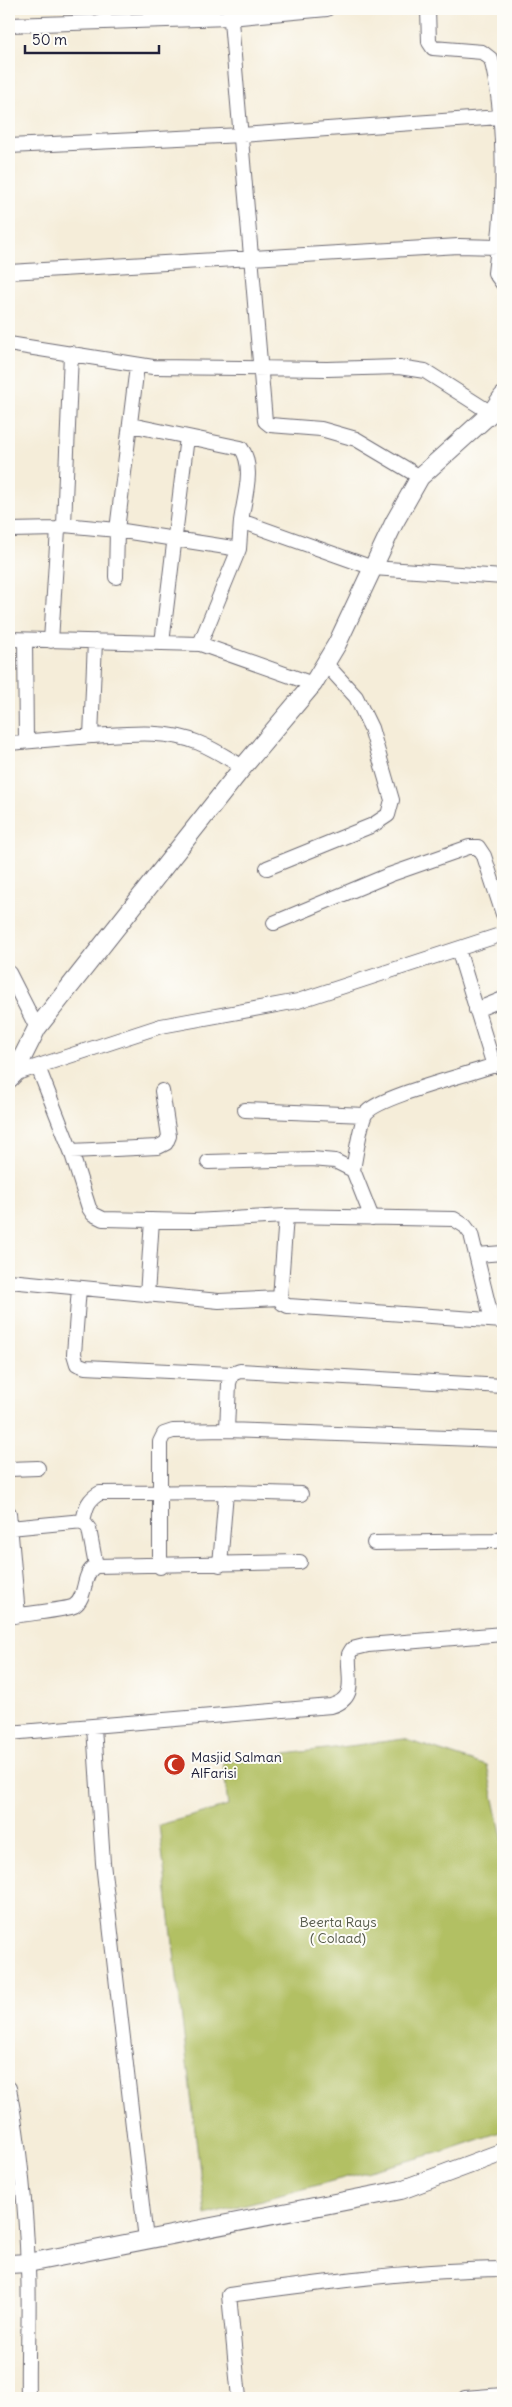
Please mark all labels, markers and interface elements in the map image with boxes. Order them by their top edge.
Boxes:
scale bar [25,22,159,54]
text: 50 m [32,30,67,49]
place label: Masjid Salman AlFarisi [191,1748,282,1782]
mosque icon: Masjid Salman AlFarisi [163,1753,187,1777]
park label: Beerta Rays ( Colaad) [299,1913,377,1947]

